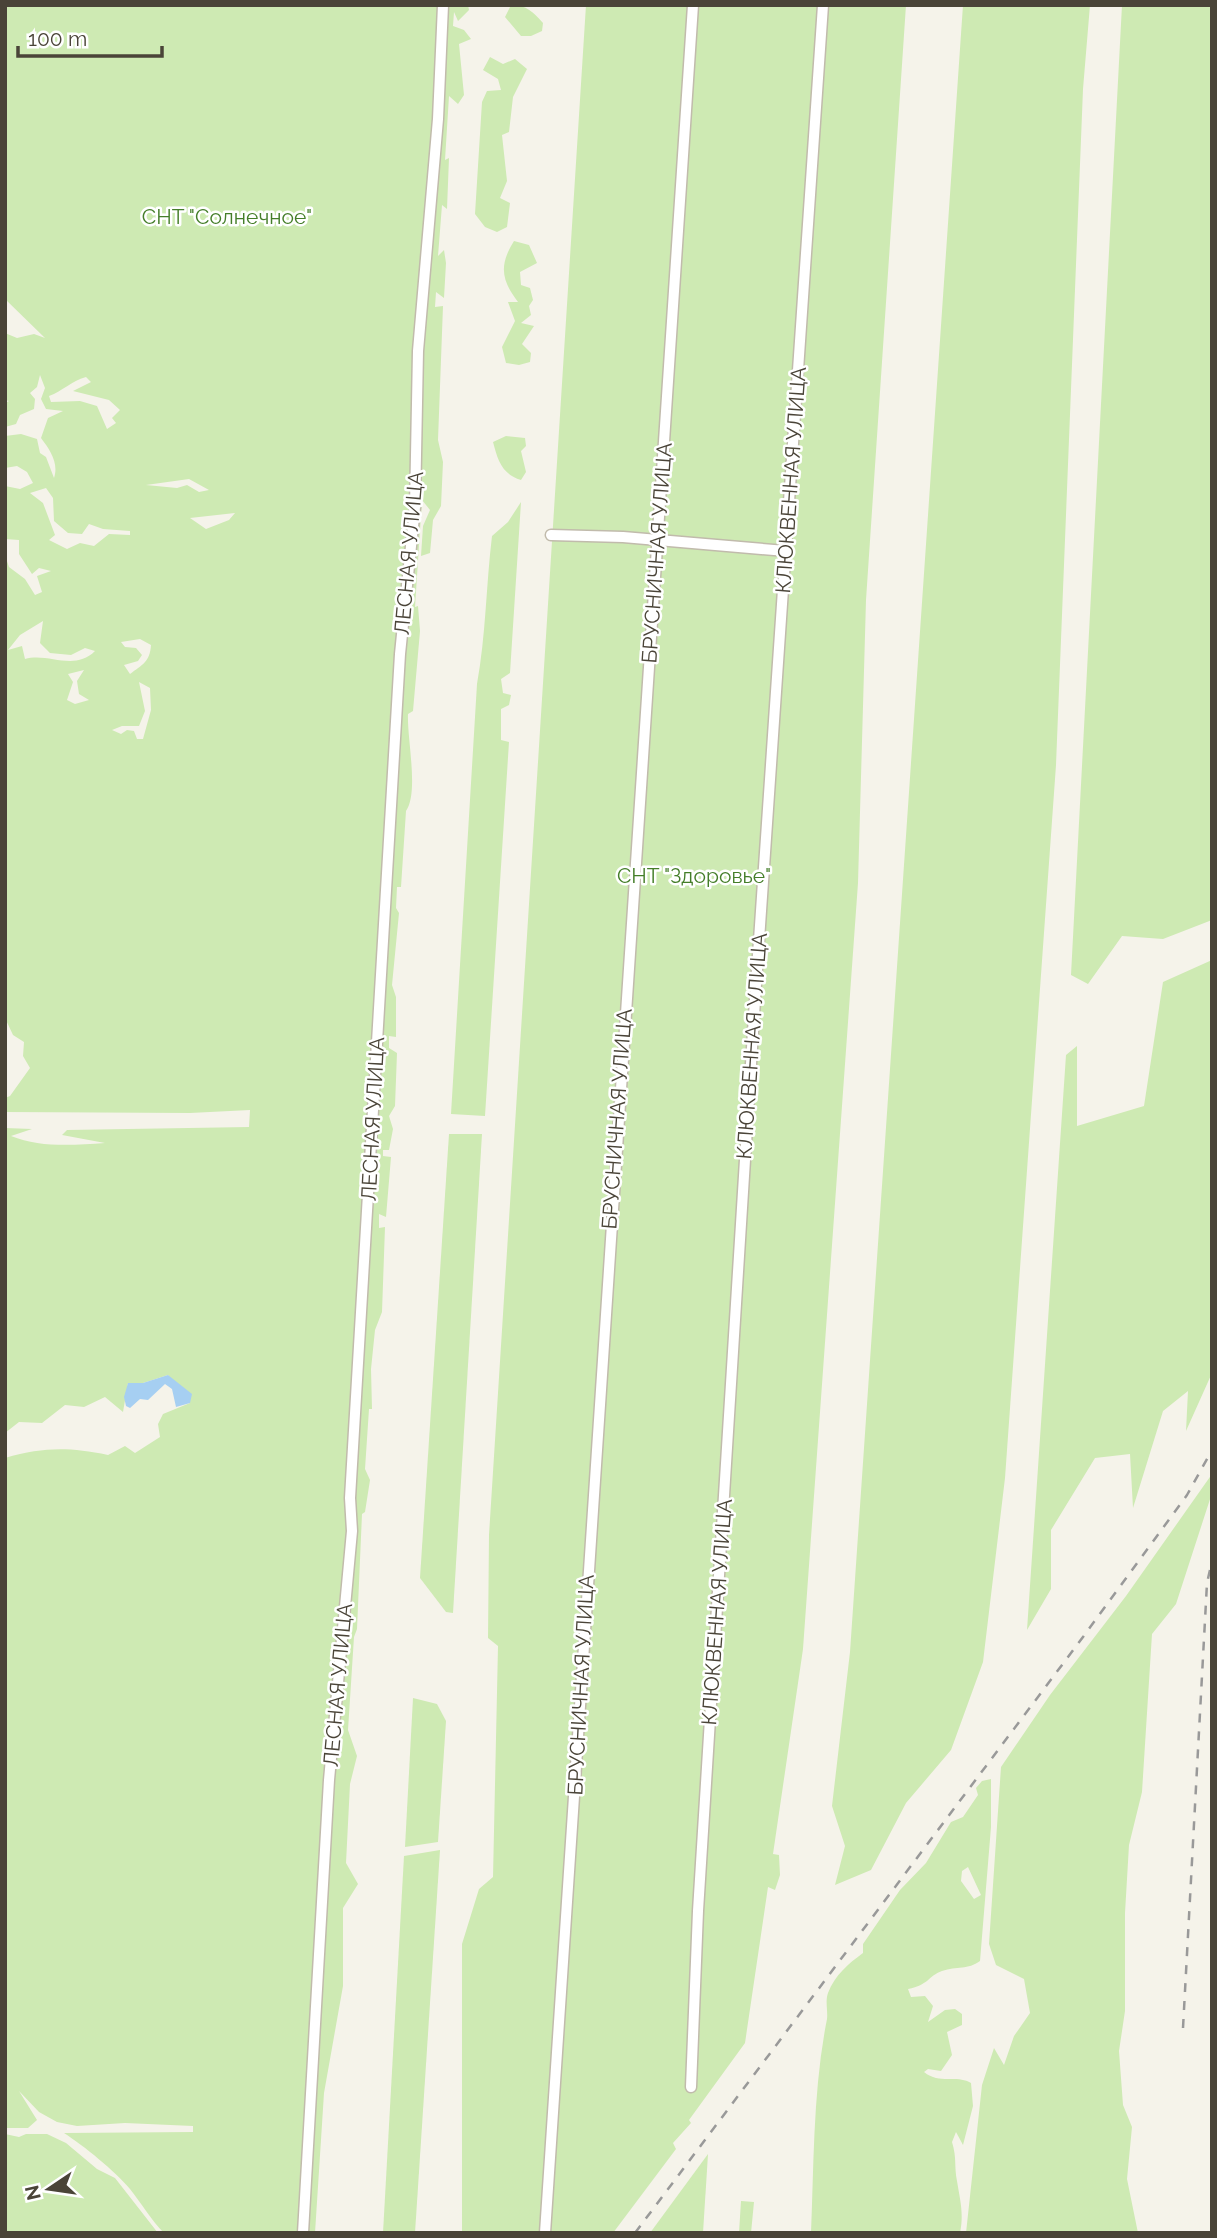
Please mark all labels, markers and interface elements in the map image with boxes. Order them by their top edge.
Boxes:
scale bar [18,14,161,58]
text: 100 m [28,26,87,51]
park label: СНТ "Солнечное" [142,204,312,229]
street label: КЛЮКВЕННАЯ УЛИЦА [770,366,811,594]
street label: БРУСНИЧНАЯ УЛИЦА [636,442,677,664]
street label: ЛЕСНАЯ УЛИЦА [389,470,428,636]
park label: СНТ "Здоровье" [617,863,771,888]
street label: КЛЮКВЕННАЯ УЛИЦА [731,932,772,1160]
street label: БРУСНИЧНАЯ УЛИЦА [596,1008,637,1230]
street label: ЛЕСНАЯ УЛИЦА [356,1036,389,1202]
street label: КЛЮКВЕННАЯ УЛИЦА [696,1498,737,1726]
street label: БРУСНИЧНАЯ УЛИЦА [562,1574,599,1796]
street label: ЛЕСНАЯ УЛИЦА [318,1602,357,1768]
north arrow [14,2154,84,2224]
text: N [20,2183,45,2202]

